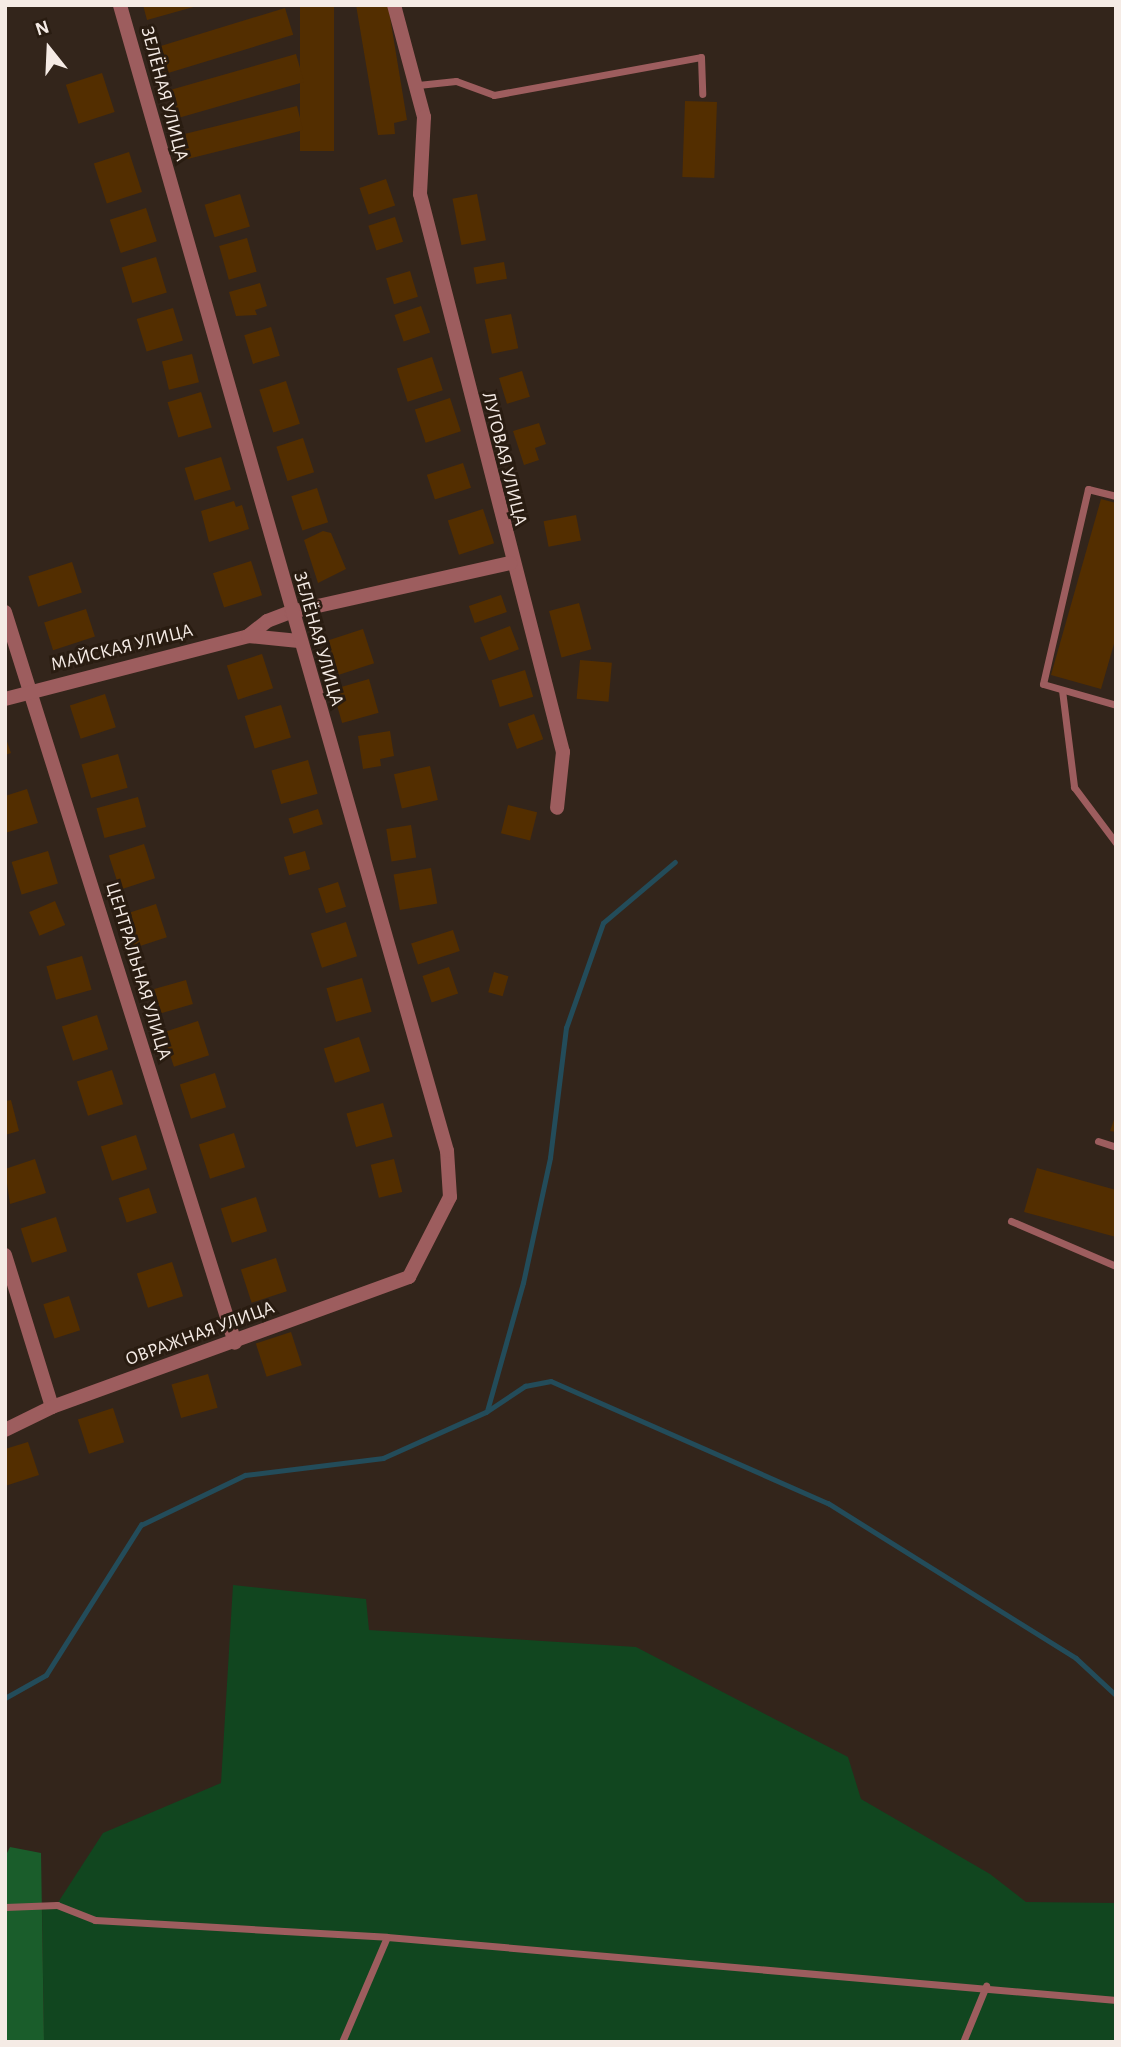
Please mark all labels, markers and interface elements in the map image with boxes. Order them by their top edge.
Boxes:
north arrow [14,14,84,84]
text: N [33,17,52,40]
street label: ЗЕЛЁНАЯ УЛИЦА [135,24,193,164]
street label: ЛУГОВАЯ УЛИЦА [476,390,532,528]
street label: ЗЕЛЁНАЯ УЛИЦА [288,569,348,709]
street label: МАЙСКАЯ УЛИЦА [49,619,195,677]
street label: ЦЕНТРАЛЬНАЯ УЛИЦА [100,879,176,1063]
street label: ОВРАЖНАЯ УЛИЦА [122,1296,278,1372]

